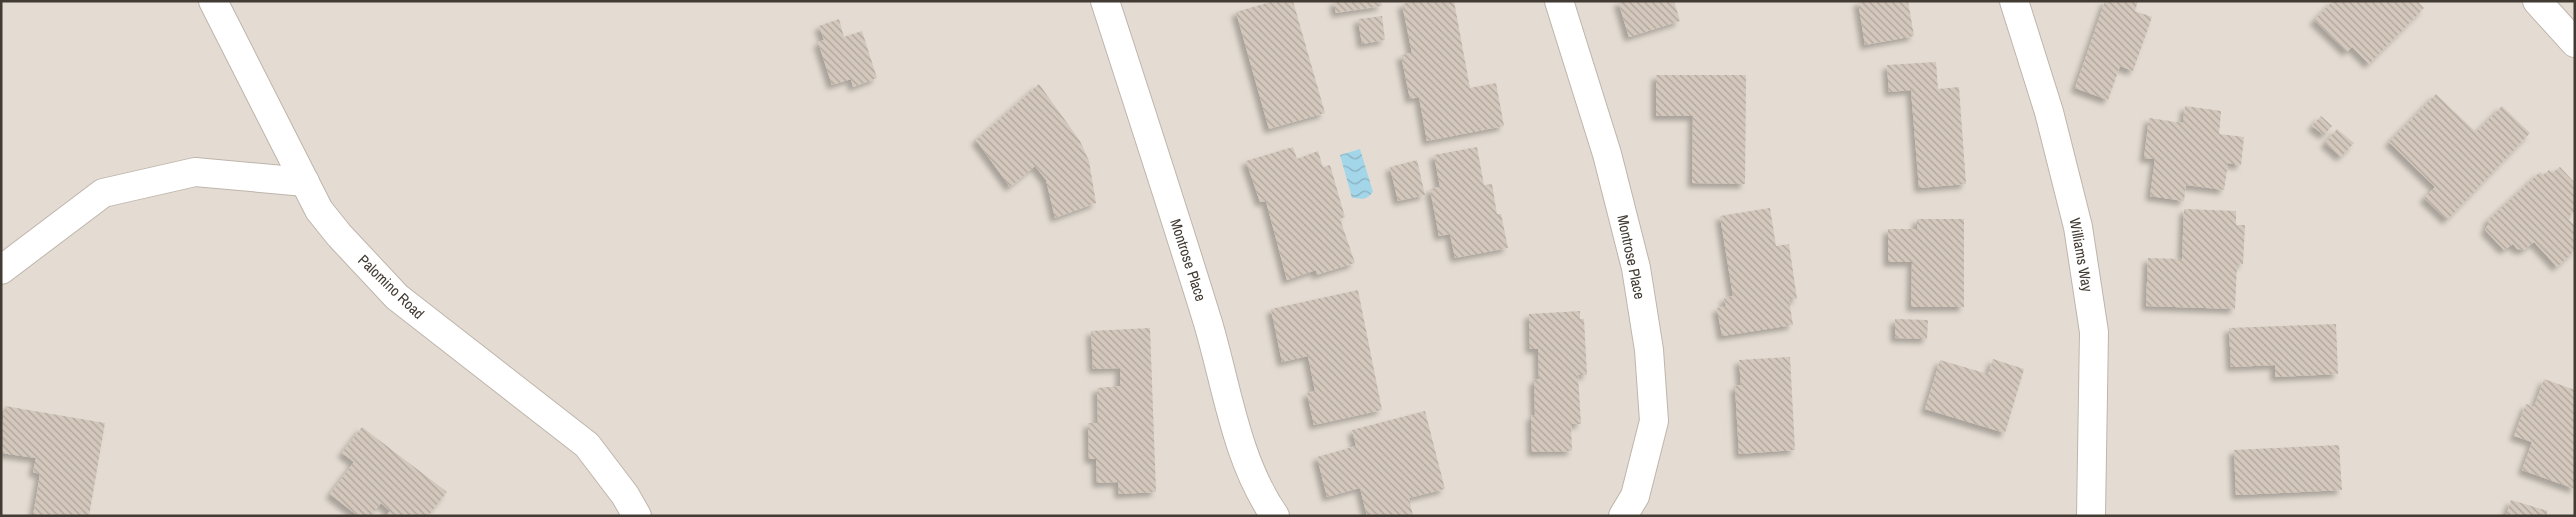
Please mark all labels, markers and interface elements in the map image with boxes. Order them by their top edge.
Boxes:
street label: Montrose Place [1612,213,1651,301]
street label: Montrose Place [1165,216,1212,304]
street label: Williams Way [2065,216,2098,294]
street label: Palomino Road [354,250,429,324]

